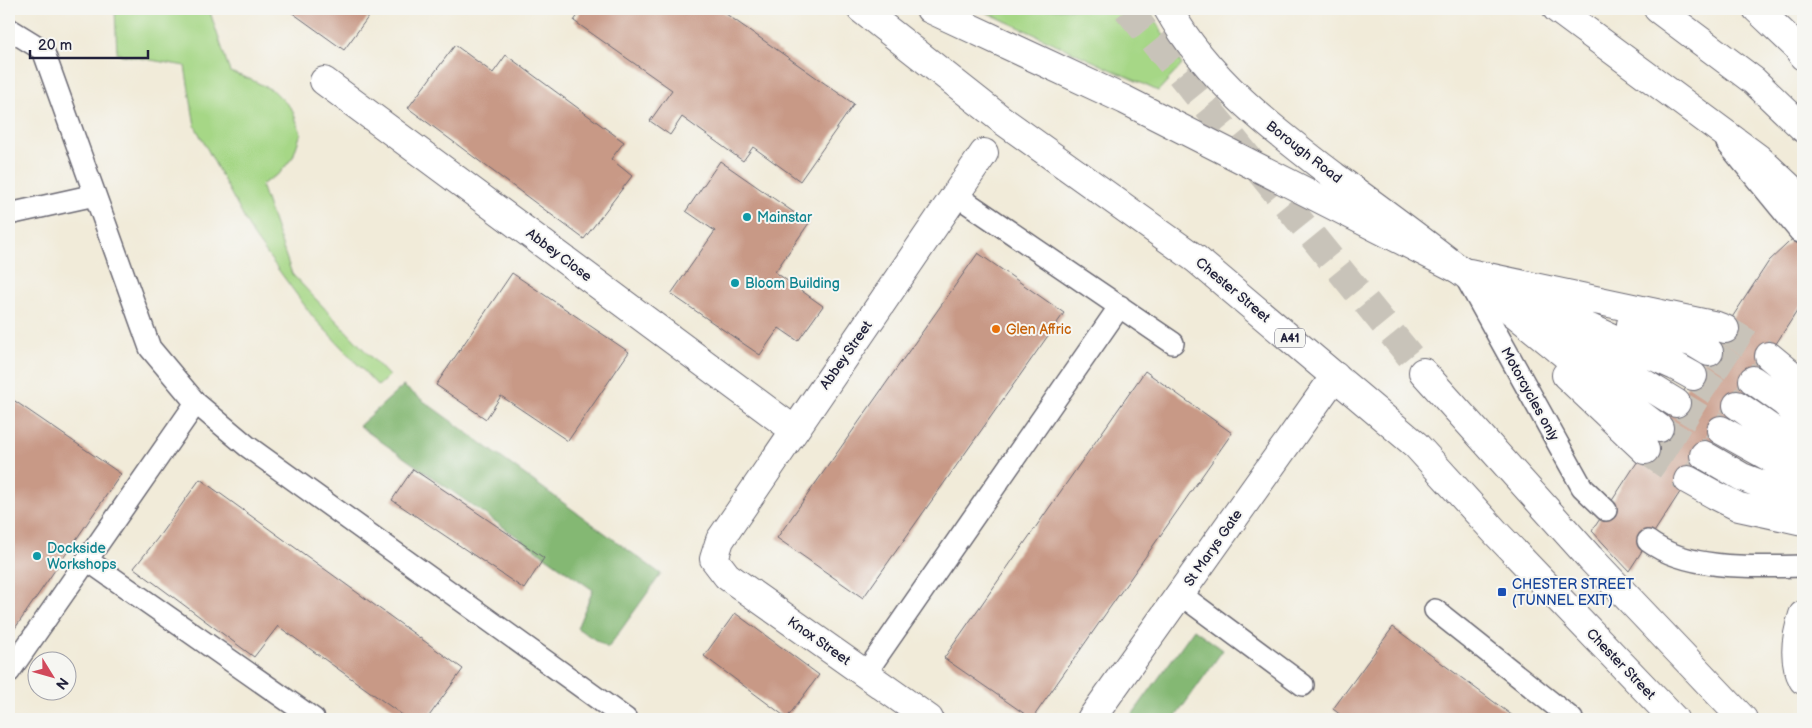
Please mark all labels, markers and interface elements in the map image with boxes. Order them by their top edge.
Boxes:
scale bar [30,28,148,60]
text: 20 m [38,36,72,55]
street label: Borough Road [1263,117,1345,187]
place label: Mainstar [757,209,813,226]
marker: Mainstar [741,211,753,223]
street label: Abbey Close [523,225,595,285]
street label: Chester Street [1192,254,1274,327]
place label: Bloom Building [745,275,840,292]
marker: Bloom Building [729,277,741,289]
street label: Abbey Street [816,317,876,393]
place label: Glen Affric [1006,321,1071,338]
marker: Glen Affric [990,323,1002,335]
road number: A41 [1275,328,1305,348]
street label: Motorcycles only [1497,344,1563,444]
street label: St Marys Gate [1180,506,1246,590]
place label: Dockside Workshops [47,540,117,573]
marker: Dockside Workshops [31,550,43,562]
place label: CHESTER STREET (TUNNEL EXIT) [1512,576,1635,609]
marker: CHESTER STREET (TUNNEL EXIT) [1496,586,1508,598]
street label: Knox Street [784,613,854,669]
street label: Chester Street [1583,625,1660,704]
north arrow [28,650,78,700]
text: N [52,674,72,693]

